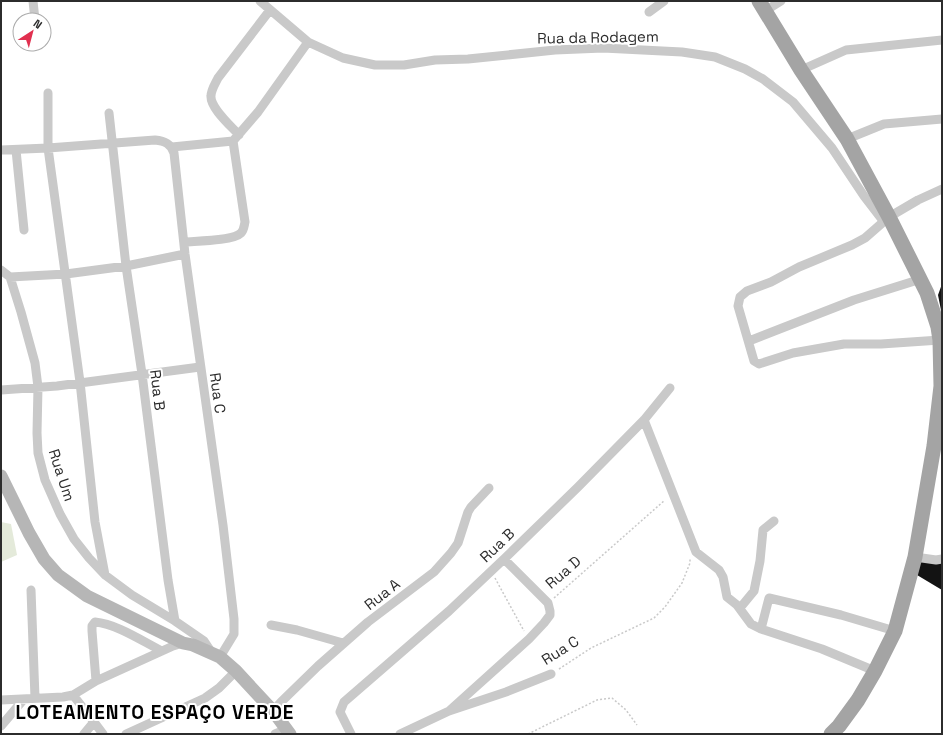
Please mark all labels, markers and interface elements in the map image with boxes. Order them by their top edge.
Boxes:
north arrow [12,12,52,52]
text: N [31,16,45,32]
street label: Rua da Rodagem [537,26,659,48]
street label: Rua B [146,368,170,412]
street label: Rua C [206,371,230,415]
street label: Rua Um [45,446,79,504]
street label: Rua B [476,524,518,566]
street label: Rua D [541,551,585,593]
street label: Rua A [360,574,404,614]
street label: Rua C [538,631,582,669]
district label: LOTEAMENTO ESPAÇO VERDE [16,700,294,725]

